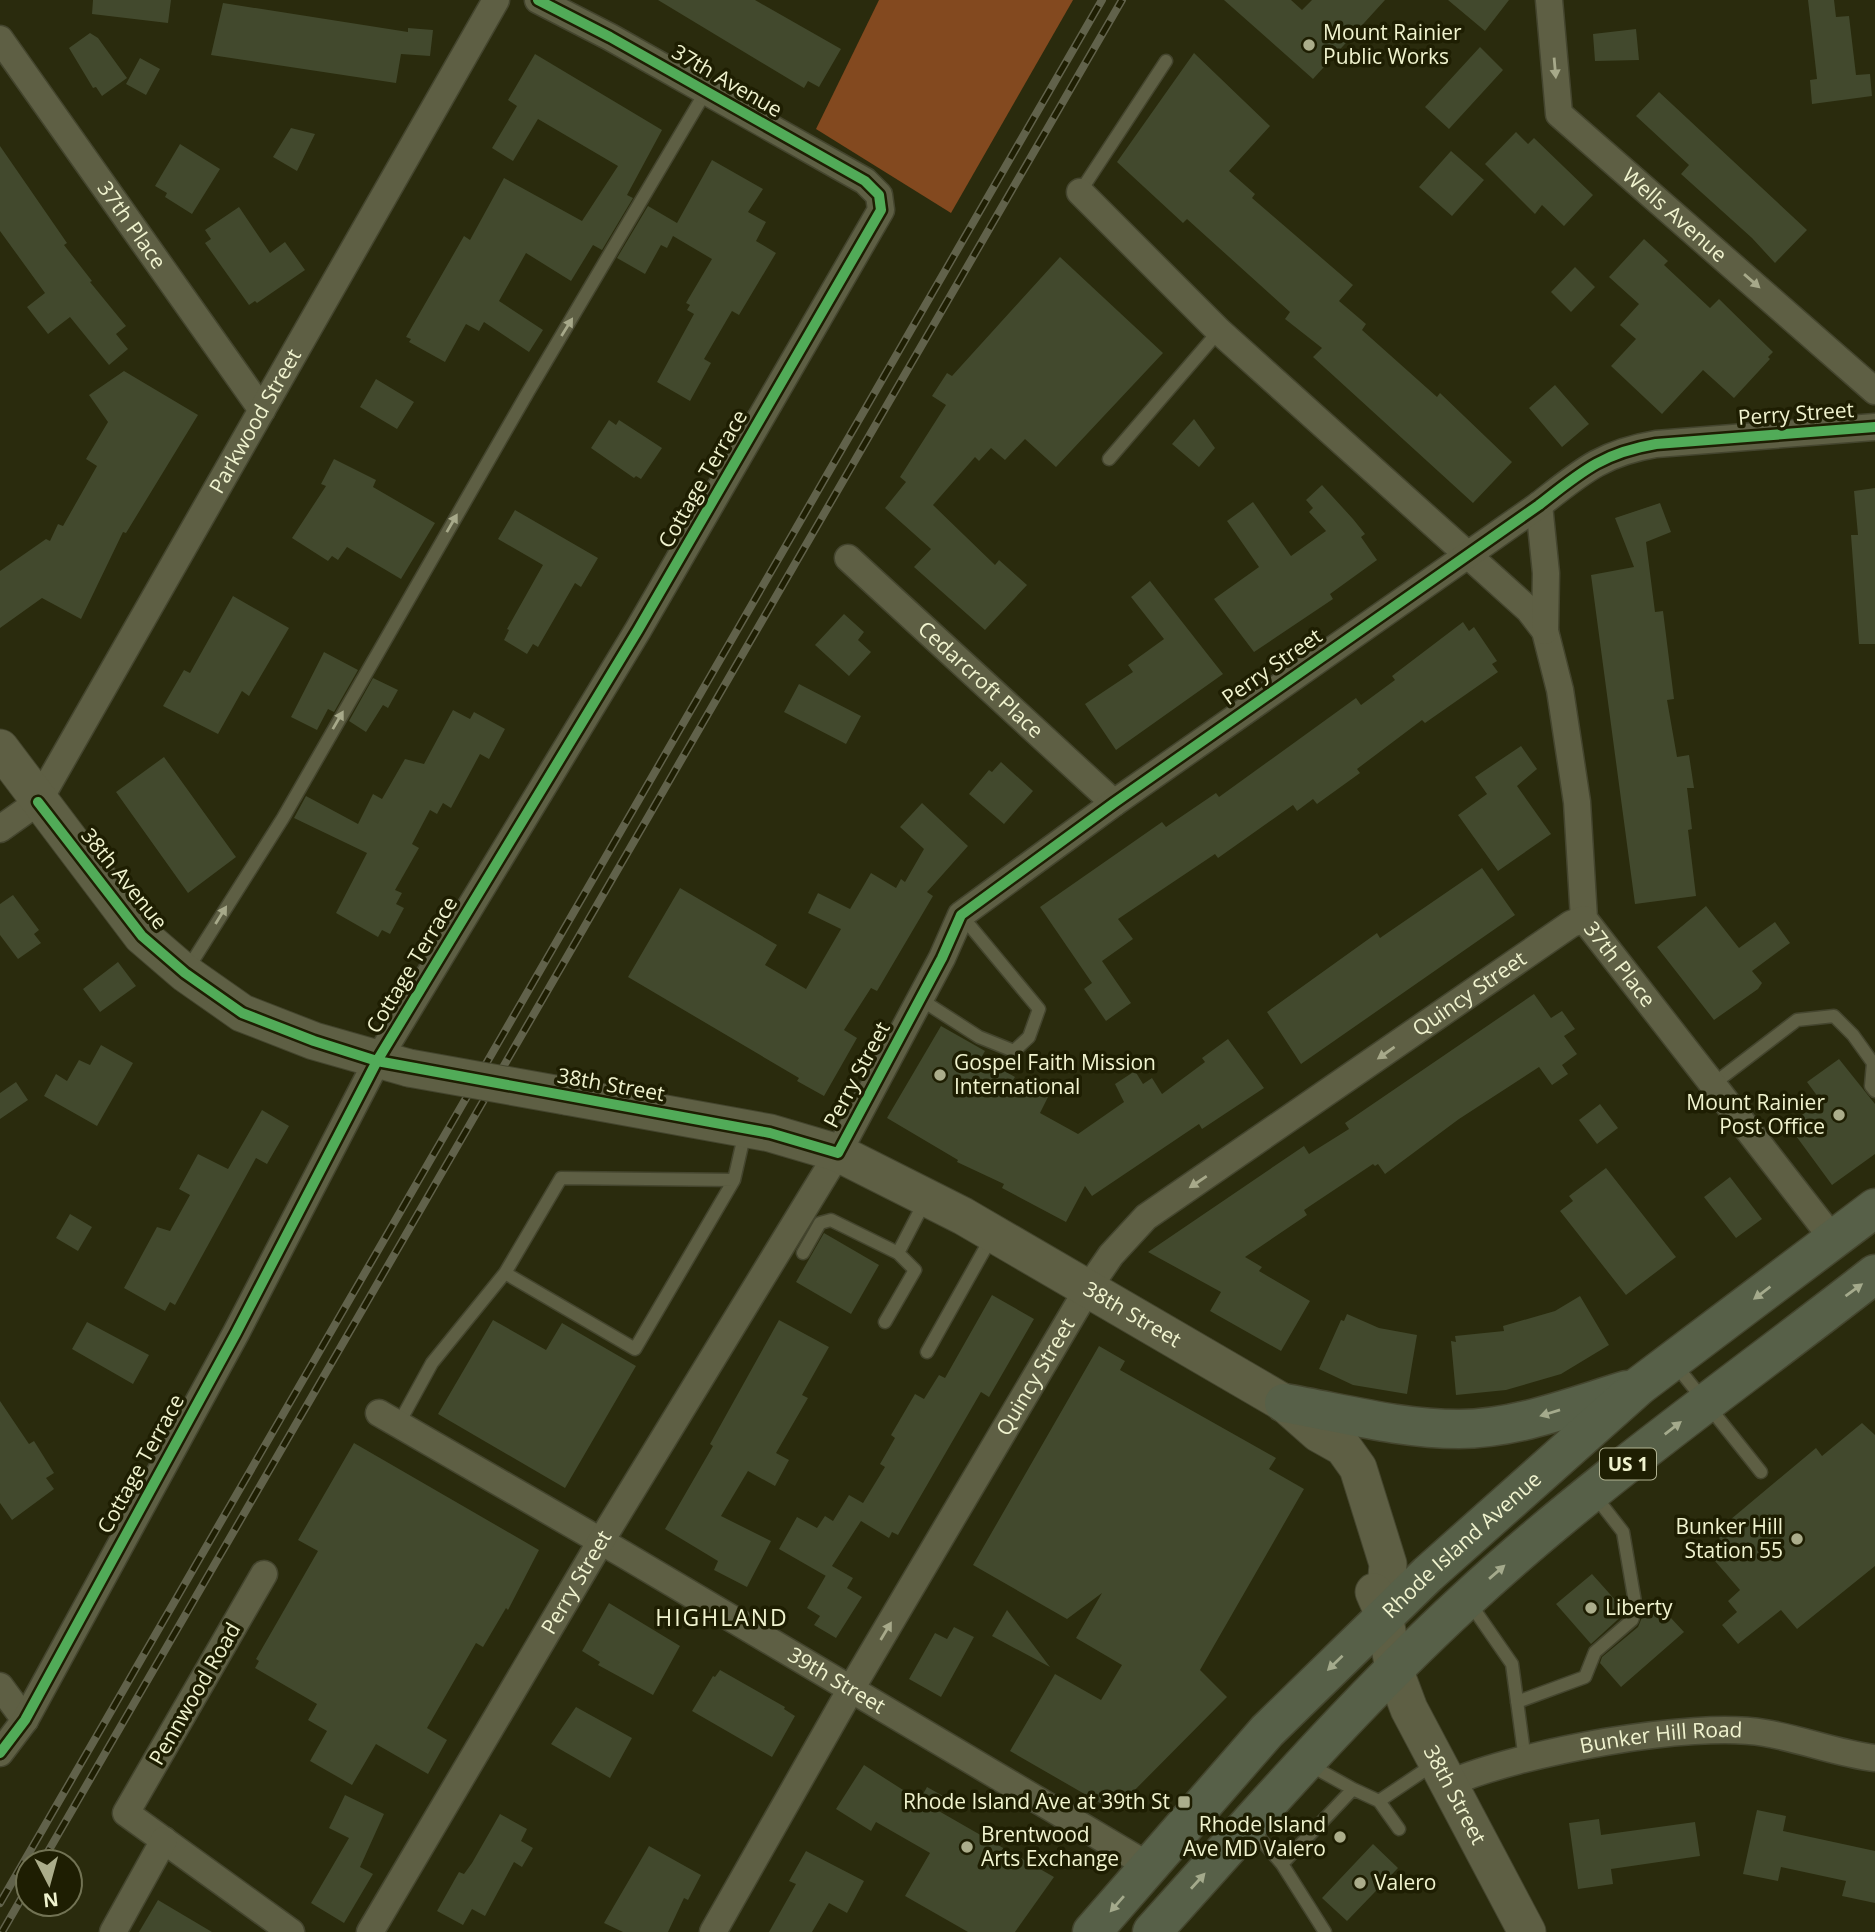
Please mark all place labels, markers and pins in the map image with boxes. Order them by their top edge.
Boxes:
place label: Mount Rainier Public Works [1323,18,1462,70]
marker: Mount Rainier Public Works [1301,37,1317,53]
place label: Gospel Faith Mission International [954,1048,1156,1100]
marker: Gospel Faith Mission International [932,1067,948,1083]
place label: Mount Rainier Post Office [1686,1088,1825,1140]
marker: Mount Rainier Post Office [1831,1107,1847,1123]
place label: Bunker Hill Station 55 [1675,1512,1783,1564]
marker: Bunker Hill Station 55 [1789,1531,1805,1547]
place label: Liberty [1605,1593,1673,1621]
marker: Liberty [1583,1600,1599,1616]
place label: Rhode Island Ave at 39th St [903,1787,1170,1815]
marker: Rhode Island Ave at 39th St [1176,1794,1192,1810]
place label: Rhode Island Ave MD Valero [1183,1810,1326,1862]
place label: Brentwood Arts Exchange [981,1820,1119,1872]
marker: Rhode Island Ave MD Valero [1332,1829,1348,1845]
marker: Brentwood Arts Exchange [959,1839,975,1855]
place label: Valero [1374,1868,1437,1896]
marker: Valero [1352,1875,1368,1891]

